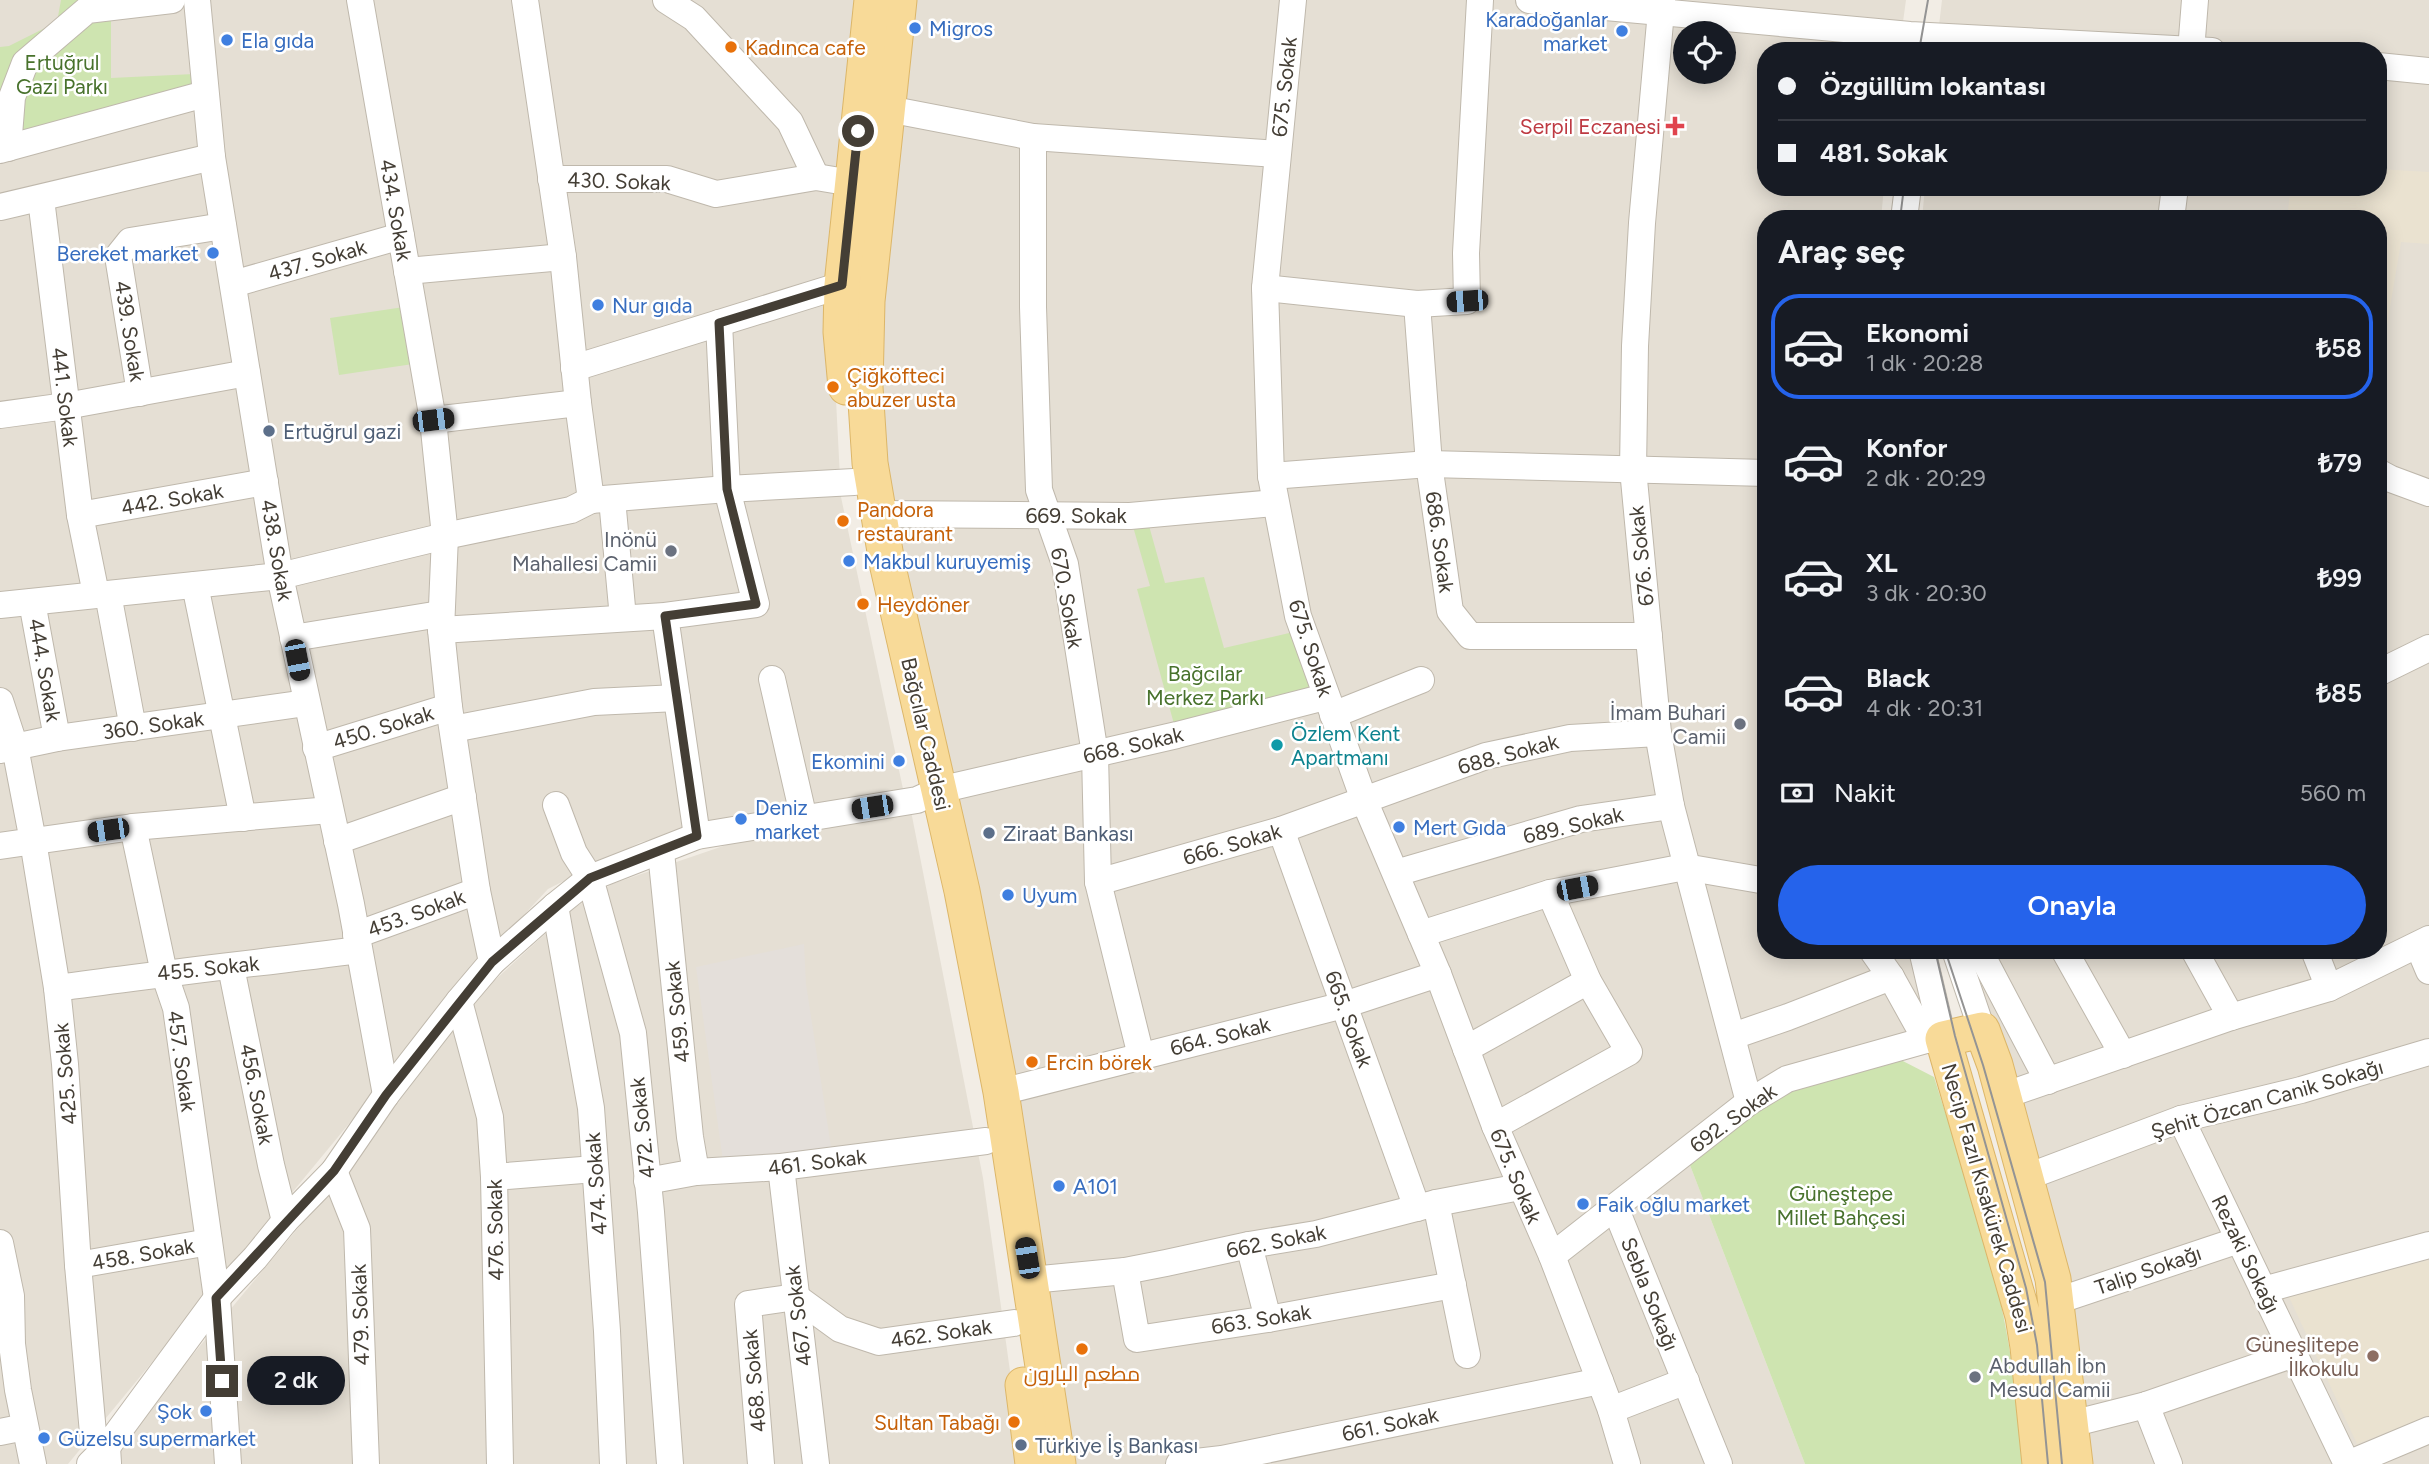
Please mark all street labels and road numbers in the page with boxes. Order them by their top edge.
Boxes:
street label: 675. Sokak [1266,35,1302,138]
street label: 434. Sokak [375,157,417,264]
street label: 430. Sokak [567,167,672,195]
street label: 437. Sokak [265,234,370,286]
street label: 439. Sokak [110,279,150,384]
street label: 441. Sokak [46,346,84,449]
street label: 442. Sokak [119,478,226,520]
street label: 686. Sokak [1421,490,1460,595]
street label: 438. Sokak [256,497,298,604]
street label: 669. Sokak [1025,503,1127,528]
street label: 676. Sokak [1623,504,1659,607]
street label: 670. Sokak [1046,546,1088,651]
street label: 675. Sokak [1284,596,1339,701]
street label: 444. Sokak [24,616,67,724]
street label: Bağcılar Caddesi [896,655,956,813]
street label: 450. Sokak [330,700,437,754]
street label: 360. Sokak [101,705,206,744]
street label: 668. Sokak [1080,721,1186,769]
street label: 688. Sokak [1455,728,1562,779]
street label: 689. Sokak [1520,801,1626,849]
street label: 666. Sokak [1180,818,1285,870]
street label: 453. Sokak [364,884,469,942]
street label: 455. Sokak [156,950,261,986]
street label: 459. Sokak [659,959,695,1064]
street label: 665. Sokak [1320,967,1378,1072]
street label: 457. Sokak [163,1009,202,1114]
street label: 664. Sokak [1167,1011,1273,1061]
street label: 425. Sokak [48,1021,82,1126]
street label: 456. Sokak [235,1041,279,1147]
street label: Şehit Özcan Canik Sokağı [2148,1054,2386,1144]
street label: Necip Fazıl Kısakürek Caddesi [1937,1060,2037,1336]
street label: 472. Sokak [624,1075,660,1180]
street label: 692. Sokak [1685,1078,1782,1158]
street label: 675. Sokak [1485,1125,1547,1228]
street label: 474. Sokak [580,1131,612,1236]
street label: 461. Sokak [766,1143,868,1180]
street label: 476. Sokak [482,1178,508,1281]
street label: Rezaki Sokağı [2207,1191,2285,1317]
street label: 662. Sokak [1224,1219,1329,1263]
street label: 458. Sokak [90,1233,197,1275]
street label: Sebla Sokağı [1616,1234,1684,1354]
street label: Talip Sokağı [2091,1240,2205,1300]
street label: 479. Sokak [346,1263,374,1366]
street label: 467. Sokak [779,1263,817,1368]
street label: 663. Sokak [1209,1299,1313,1339]
street label: 462. Sokak [889,1313,994,1352]
street label: 468. Sokak [737,1328,771,1434]
street label: 661. Sokak [1340,1401,1441,1446]

